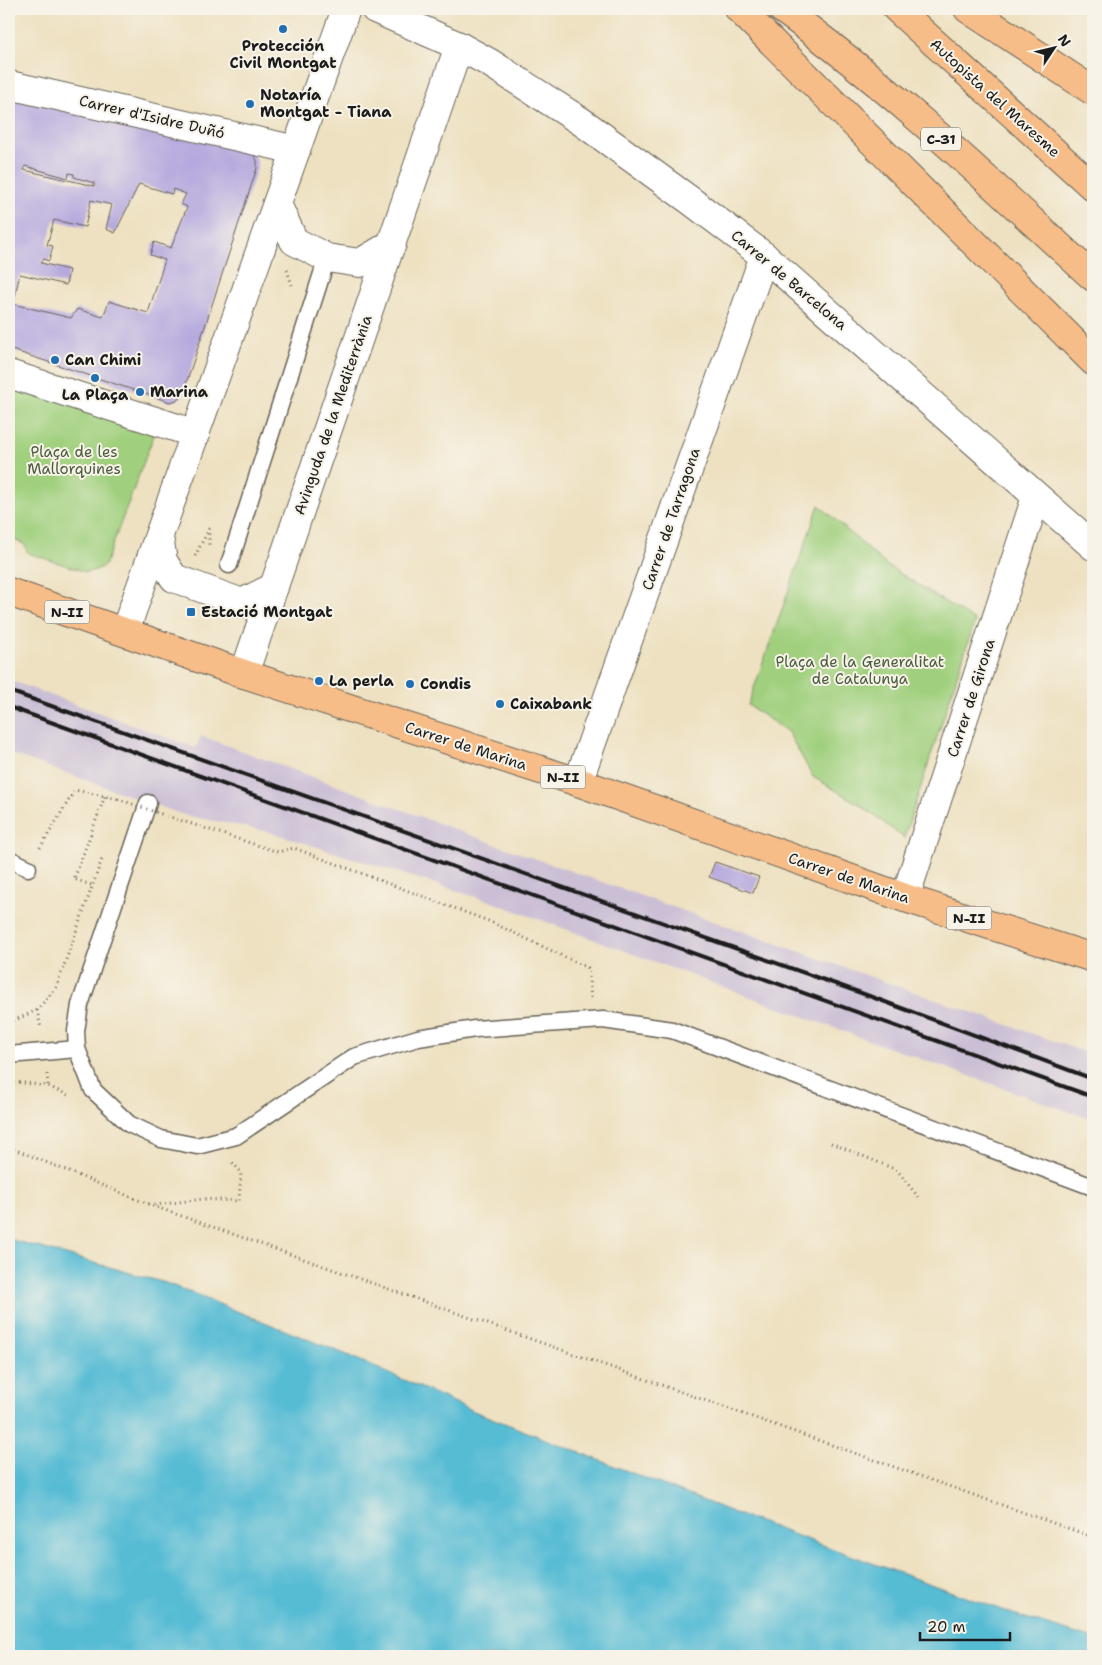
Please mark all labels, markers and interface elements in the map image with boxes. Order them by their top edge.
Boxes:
north arrow [1030,22,1080,72]
marker: Protección Civil Montgat [277,23,289,35]
text: N [1054,31,1075,50]
street label: Autopista del Maresme [926,34,1064,162]
place label: Protección Civil Montgat [230,36,336,73]
place label: Notaría Montgat - Tiana [260,85,392,122]
street label: Carrer d'Isidre Duñó [77,91,227,143]
marker: Notaría Montgat - Tiana [244,98,256,110]
road number: C-31 [921,128,961,150]
street label: Carrer de Barcelona [727,225,852,335]
street label: Avinguda de la Mediterrània [289,312,377,518]
place label: Can Chimi [65,350,141,370]
marker: Can Chimi [49,354,61,366]
marker: La Plaça [89,372,101,384]
place label: Marina [150,382,209,402]
place label: La Plaça [62,385,129,405]
marker: Marina [134,386,146,398]
park label: Plaça de les Mallorquines [27,442,121,479]
street label: Carrer de Tarragona [637,444,705,593]
road number: N-II [44,600,90,624]
place label: Estació Montgat [201,602,333,622]
marker: Estació Montgat [185,606,197,618]
street label: Carrer de Girona [942,636,1000,760]
park label: Plaça de la Generalitat de Catalunya [776,652,944,689]
place label: La perla [329,671,394,691]
place label: Condis [420,674,471,694]
marker: La perla [313,675,325,687]
marker: Condis [404,678,416,690]
place label: Caixabank [510,694,592,714]
marker: Caixabank [494,698,506,710]
street label: Carrer de Marina [403,717,530,775]
road number: N-II [540,766,586,789]
street label: Carrer de Marina [786,848,913,908]
road number: N-II [946,906,992,930]
scale bar [920,1610,1010,1642]
text: 20 m [927,1617,966,1637]

